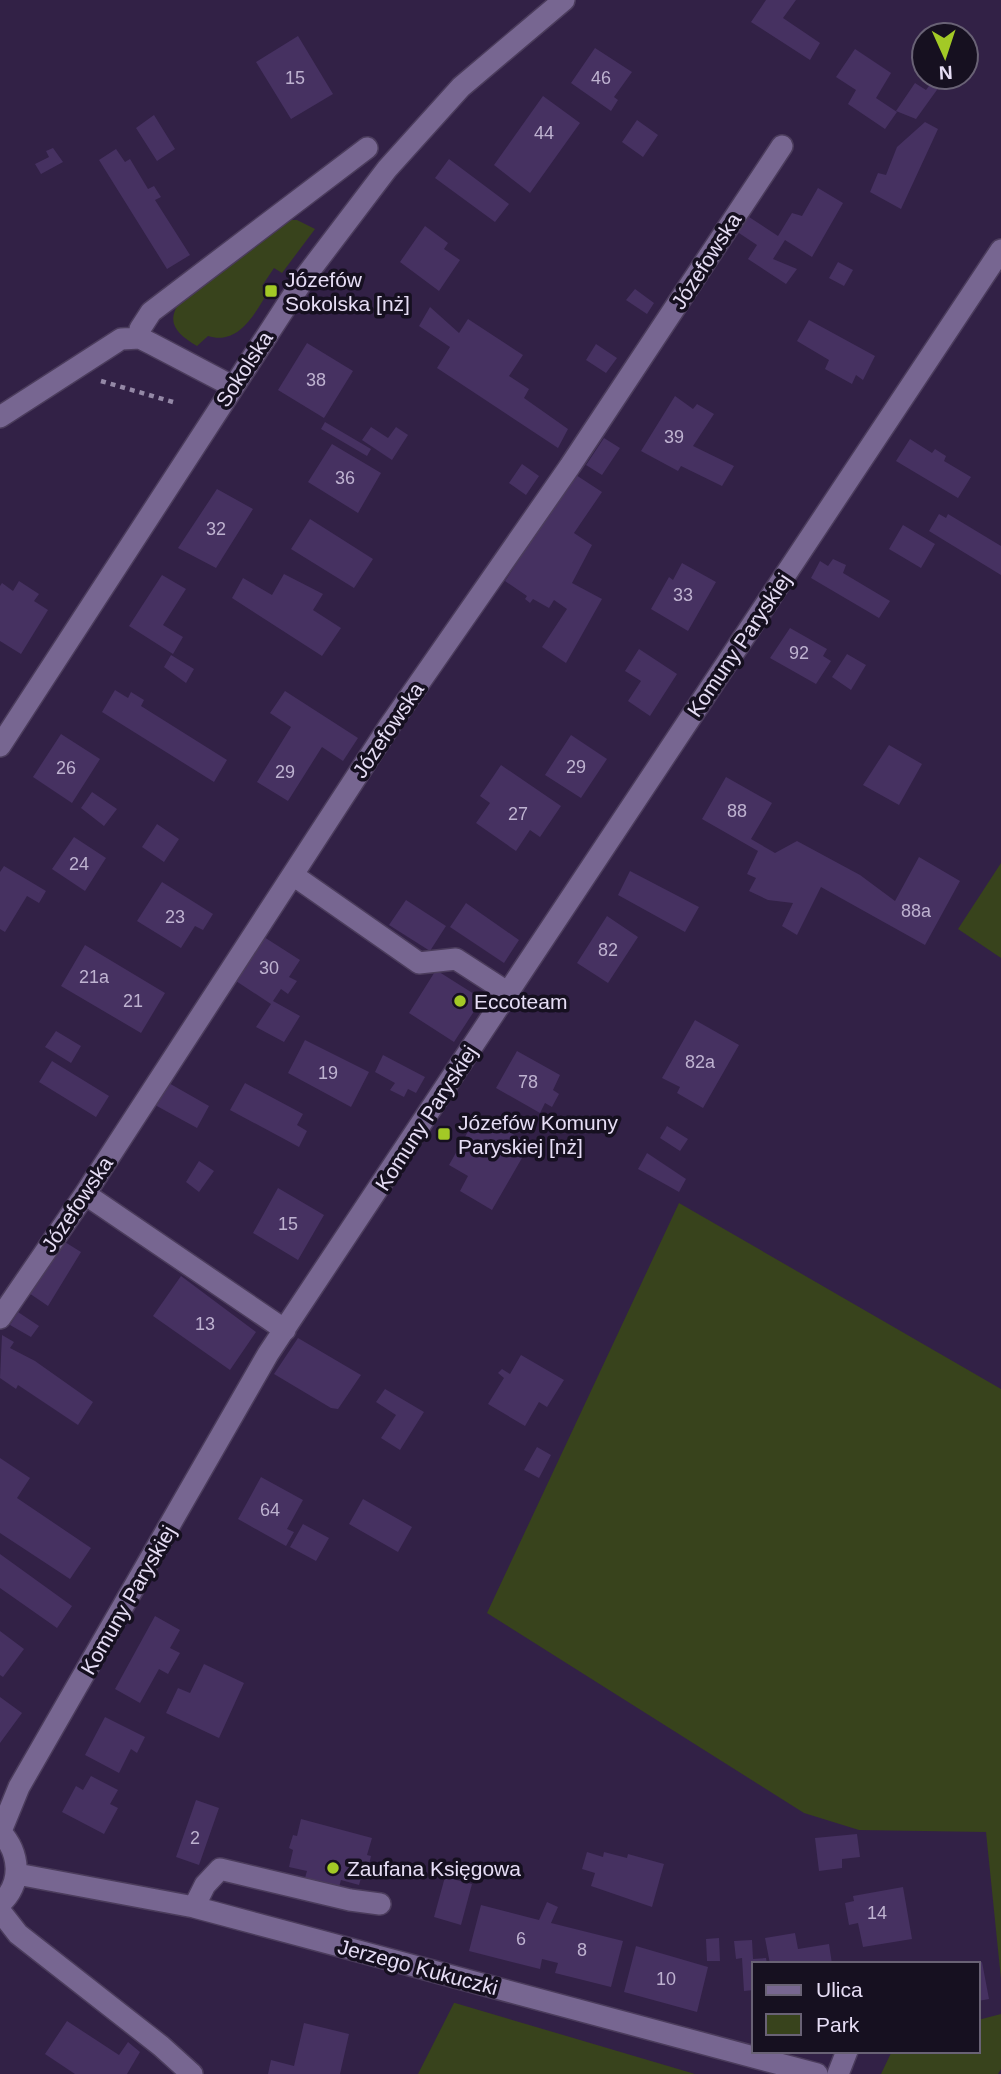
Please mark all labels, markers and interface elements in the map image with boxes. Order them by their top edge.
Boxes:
north arrow [910,21,980,91]
text: N [938,62,953,83]
house number: 15 [285,68,305,88]
house number: 46 [591,68,611,88]
house number: 44 [534,123,554,143]
street label: Józefowska [666,208,746,313]
place label: Józefów Sokolska [nż] [285,268,410,315]
marker: Józefów Sokolska [nż] [263,283,279,299]
street label: Sokolska [211,327,277,411]
house number: 38 [306,370,326,390]
house number: 39 [664,427,684,447]
house number: 36 [335,468,355,488]
house number: 32 [206,519,226,539]
street label: Komuny Paryskiej [682,569,796,721]
house number: 33 [673,585,693,605]
house number: 92 [789,643,809,663]
street label: Józefowska [348,678,428,782]
house number: 29 [566,757,586,777]
house number: 26 [56,758,76,778]
house number: 29 [275,762,295,782]
house number: 88 [727,801,747,821]
house number: 27 [508,804,528,824]
house number: 24 [69,854,89,874]
house number: 88a [901,901,932,921]
house number: 23 [165,907,185,927]
house number: 82 [598,940,618,960]
house number: 30 [259,958,279,978]
house number: 21a [79,967,110,987]
place label: Eccoteam [474,990,567,1013]
house number: 21 [123,991,143,1011]
marker: Eccoteam [452,993,468,1009]
street label: Komuny Paryskiej [371,1041,481,1195]
house number: 82a [685,1052,716,1072]
house number: 19 [318,1063,338,1083]
house number: 78 [518,1072,538,1092]
place label: Józefów Komuny Paryskiej [nż] [458,1111,618,1158]
marker: Józefów Komuny Paryskiej [nż] [436,1126,452,1142]
street label: Józefowska [37,1152,117,1256]
house number: 15 [278,1214,298,1234]
house number: 13 [195,1314,215,1334]
house number: 64 [260,1500,280,1520]
street label: Komuny Paryskiej [76,1521,180,1679]
house number: 2 [190,1828,200,1848]
place label: Zaufana Księgowa [347,1857,521,1880]
marker: Zaufana Księgowa [325,1860,341,1876]
house number: 14 [867,1903,887,1923]
house number: 6 [516,1929,526,1949]
street label: Jerzego Kukuczki [336,1935,500,1999]
house number: 8 [577,1940,587,1960]
legend [752,1962,980,2053]
house number: 10 [656,1969,676,1989]
text: Ulica [816,1978,863,2001]
text: Park [816,2013,860,2036]

